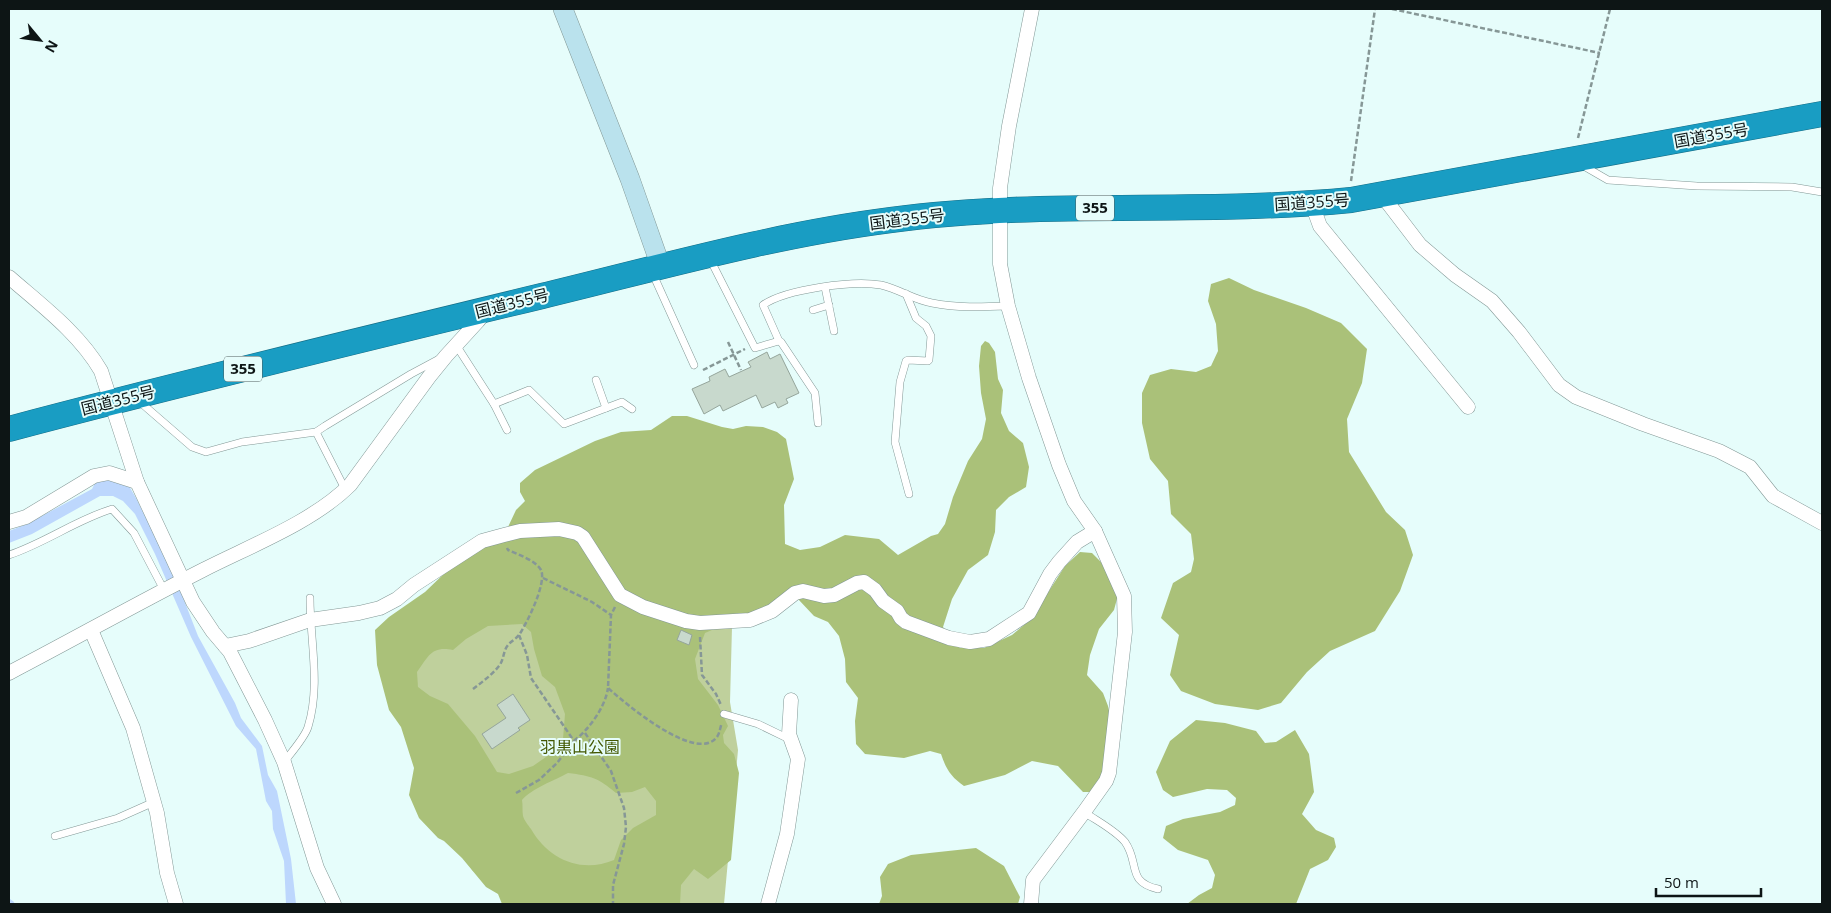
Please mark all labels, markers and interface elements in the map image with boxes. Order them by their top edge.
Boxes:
north arrow [15,15,65,65]
text: N [41,37,63,56]
street label: 国道355号 [1672,118,1750,152]
street label: 国道355号 [1274,188,1350,216]
road number: 355 [1076,196,1114,220]
street label: 国道355号 [868,203,946,235]
street label: 国道355号 [473,283,551,323]
road number: 355 [224,356,262,382]
street label: 国道355号 [79,380,157,420]
park label: 羽黒山公園 [540,736,620,758]
scale bar [1656,866,1761,898]
text: 50 m [1664,872,1699,892]

